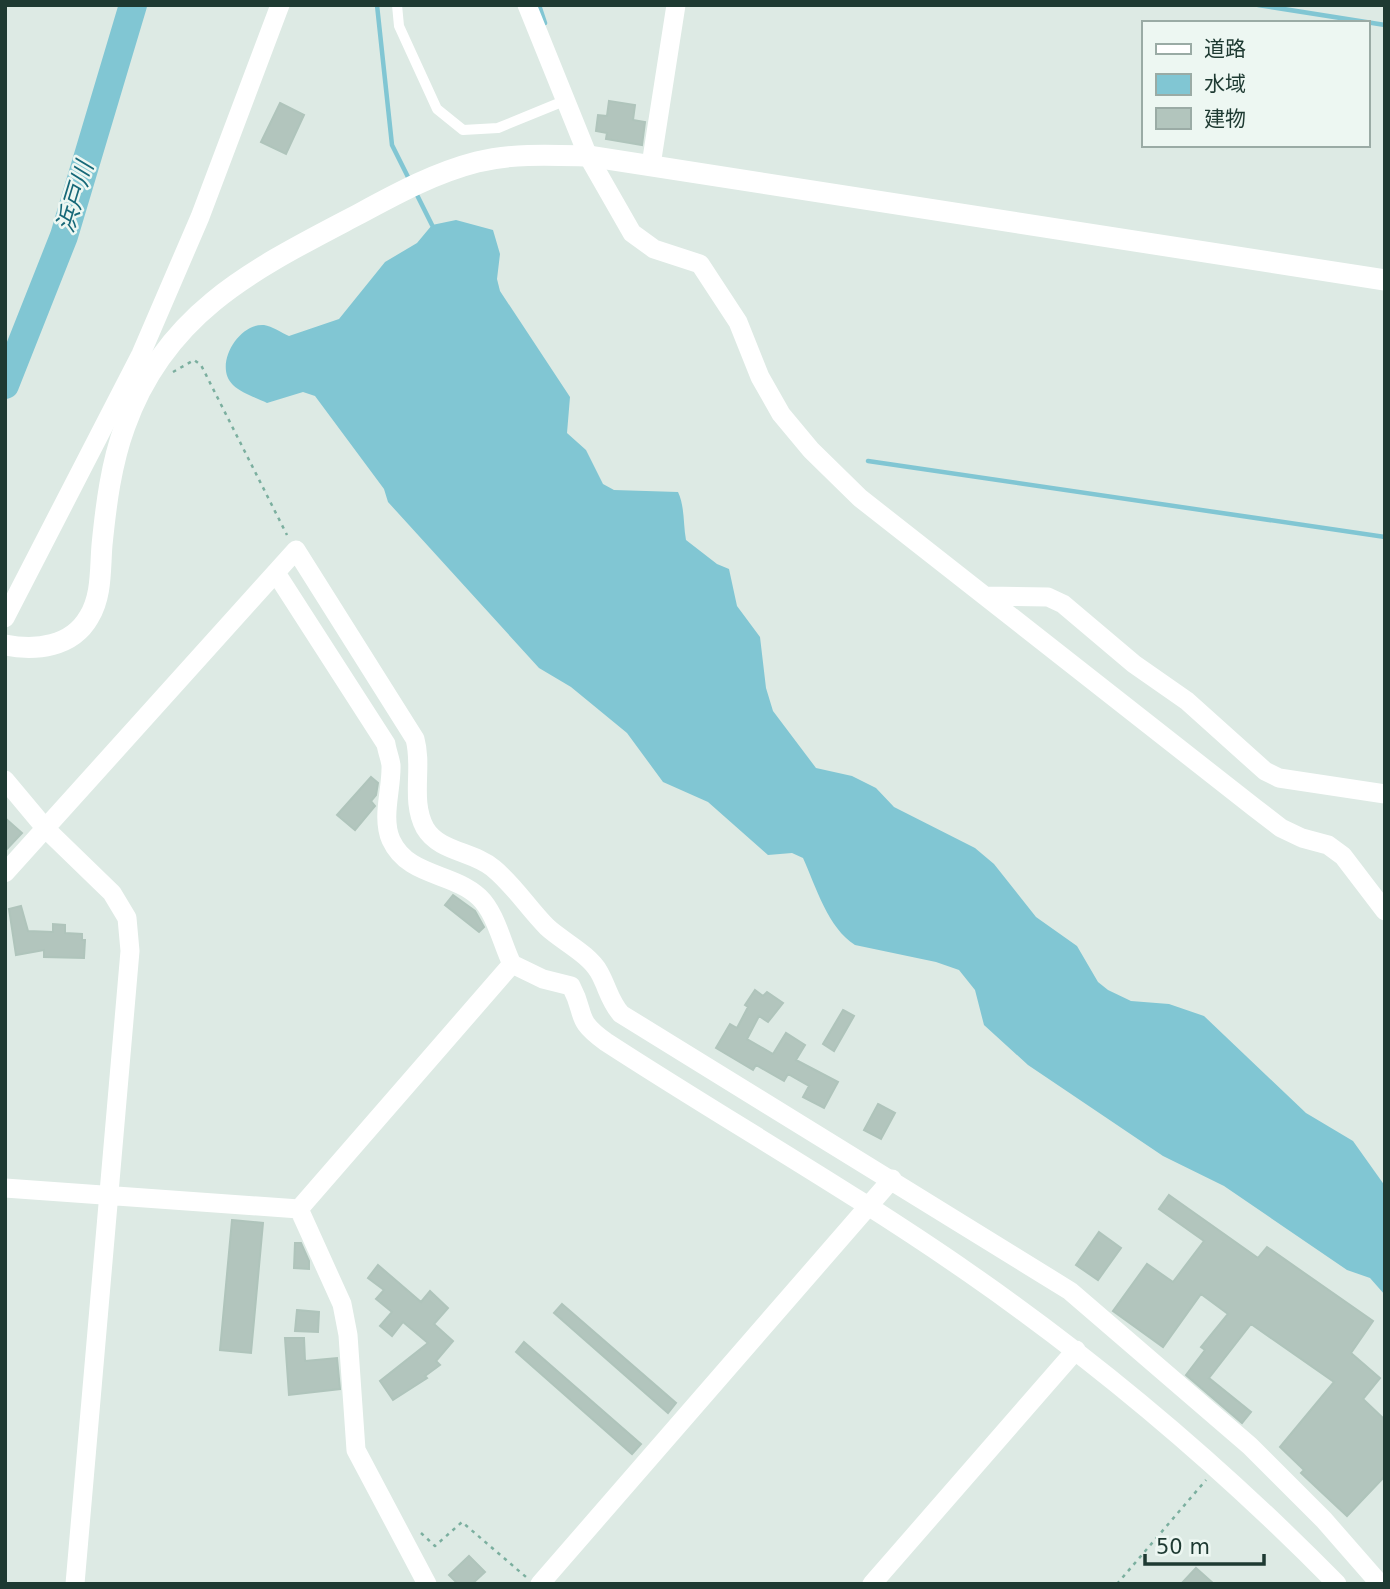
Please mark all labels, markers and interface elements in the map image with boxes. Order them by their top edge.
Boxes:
legend [1142,21,1369,147]
text: 道路 [1204,37,1246,61]
text: 水域 [1204,72,1246,96]
text: 建物 [1204,107,1246,131]
water label: 浜戸川 [51,156,100,236]
scale bar [1145,1522,1264,1566]
text: 50 m [1156,1535,1210,1559]

